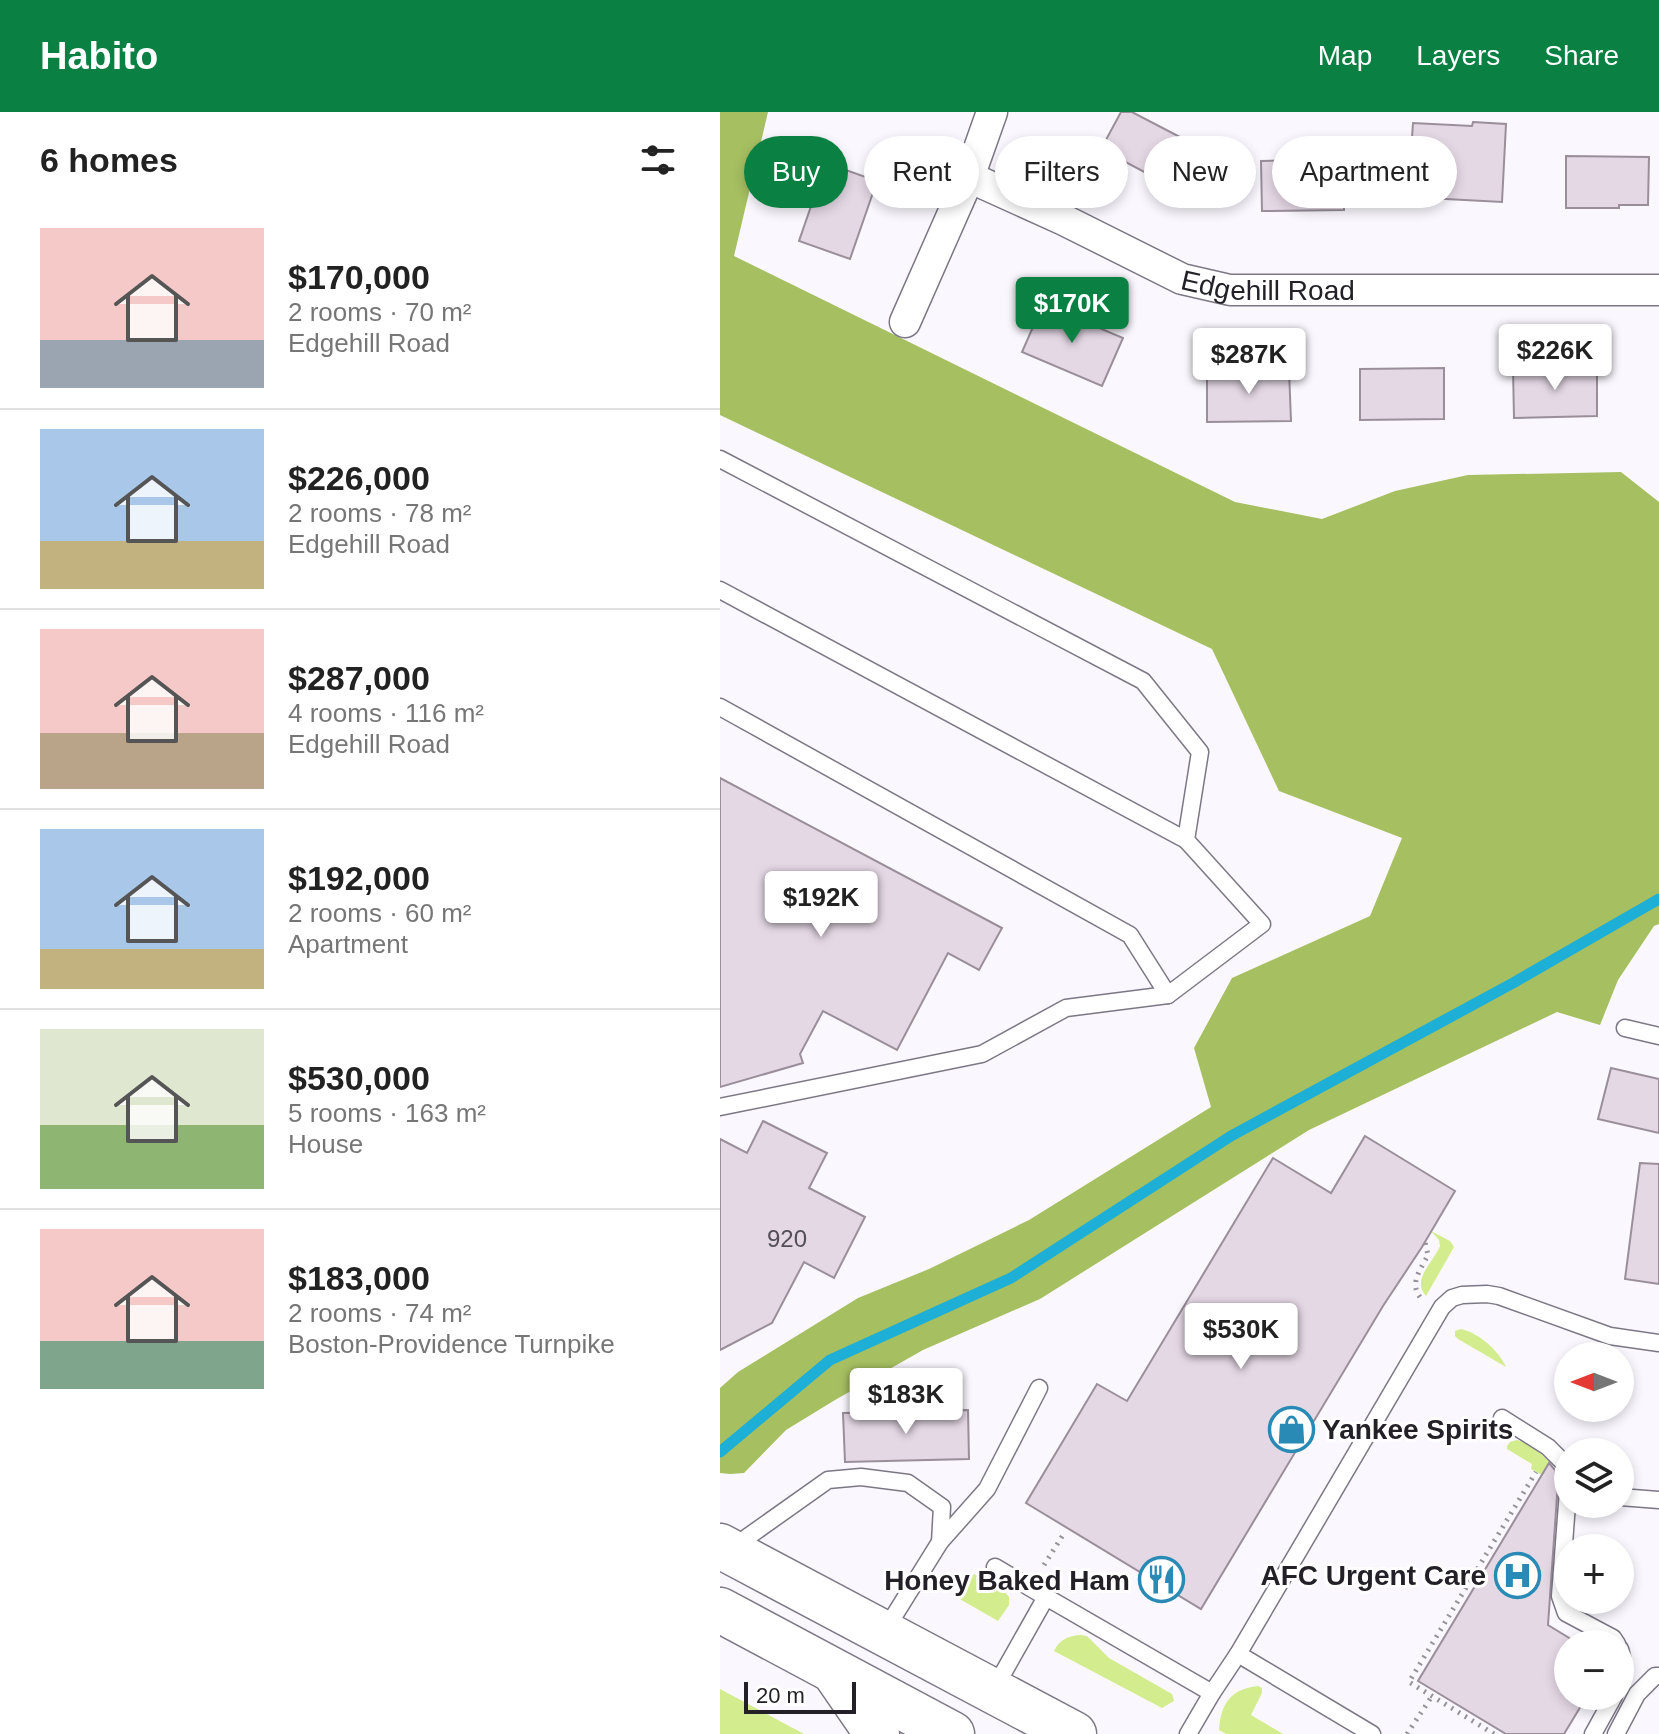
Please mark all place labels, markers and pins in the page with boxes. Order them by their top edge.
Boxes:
pin: $170K [1016,277,1128,345]
pin: $226K [1499,324,1611,392]
pin: $287K [1193,328,1305,396]
pin: $192K [765,871,877,939]
pin: $530K [1185,1303,1297,1371]
pin: $183K [850,1368,962,1436]
shop icon: Yankee Spirits [1267,1405,1315,1453]
place label: Yankee Spirits [1322,1414,1513,1445]
hospital icon: AFC Urgent Care [1493,1551,1541,1599]
restaurant icon: Honey Baked Ham [1137,1556,1185,1604]
place label: AFC Urgent Care [1260,1560,1486,1591]
place label: Honey Baked Ham [884,1565,1130,1596]

